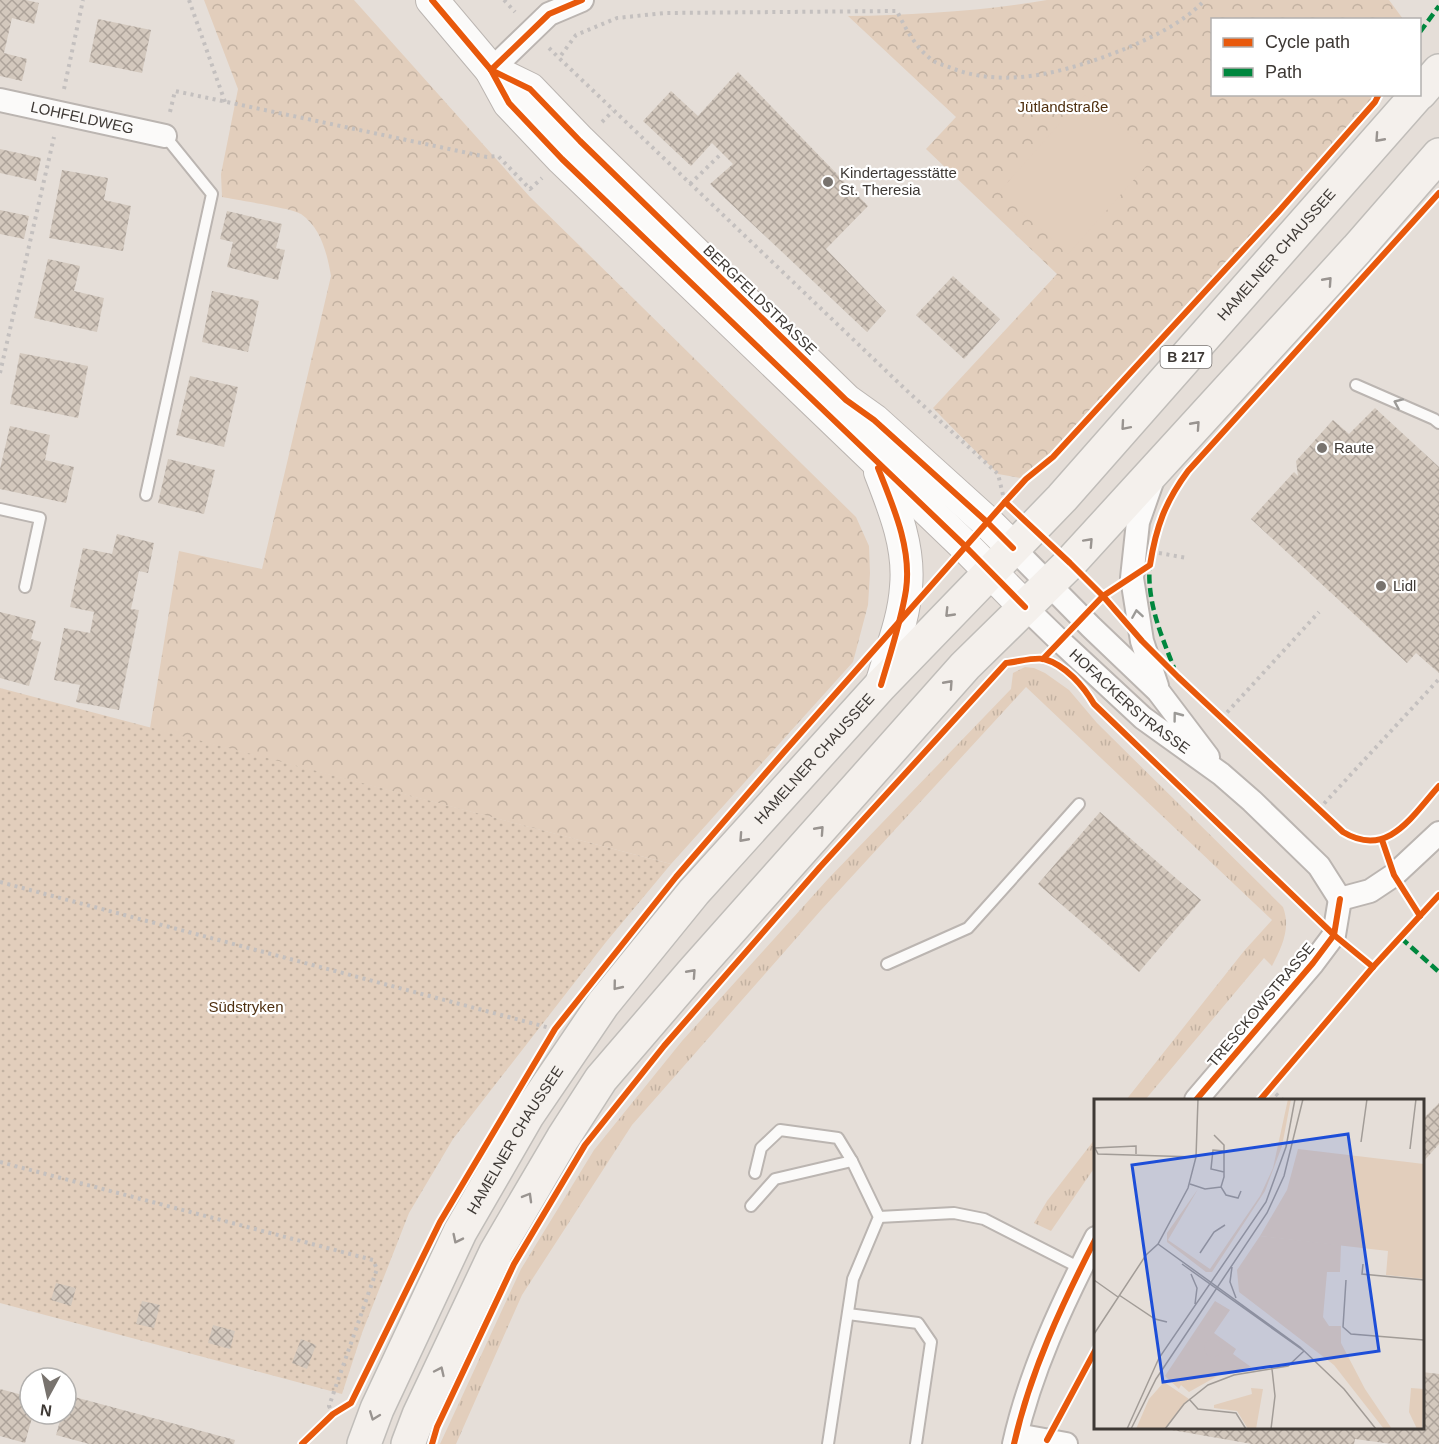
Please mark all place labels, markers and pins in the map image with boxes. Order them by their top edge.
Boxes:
place label: Kindertagesstätte St. Theresia [840,164,957,198]
marker: Kindertagesstätte St. Theresia [821,175,835,189]
place label: Raute [1334,439,1374,456]
marker: Raute [1315,441,1329,455]
place label: Lidl [1393,577,1416,594]
marker: Lidl [1374,579,1388,593]

